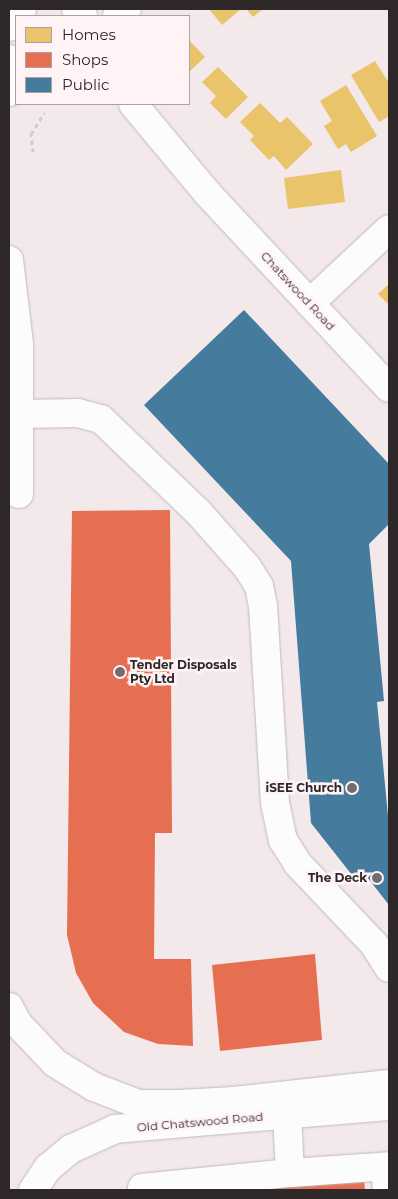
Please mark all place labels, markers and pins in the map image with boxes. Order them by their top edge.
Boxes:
place label: Tender Disposals Pty Ltd [130,658,237,686]
marker: Tender Disposals Pty Ltd [114,666,126,678]
place label: iSEE Church [266,781,342,795]
marker: iSEE Church [346,782,358,794]
place label: The Deck [308,871,367,885]
marker: The Deck [371,872,383,884]

